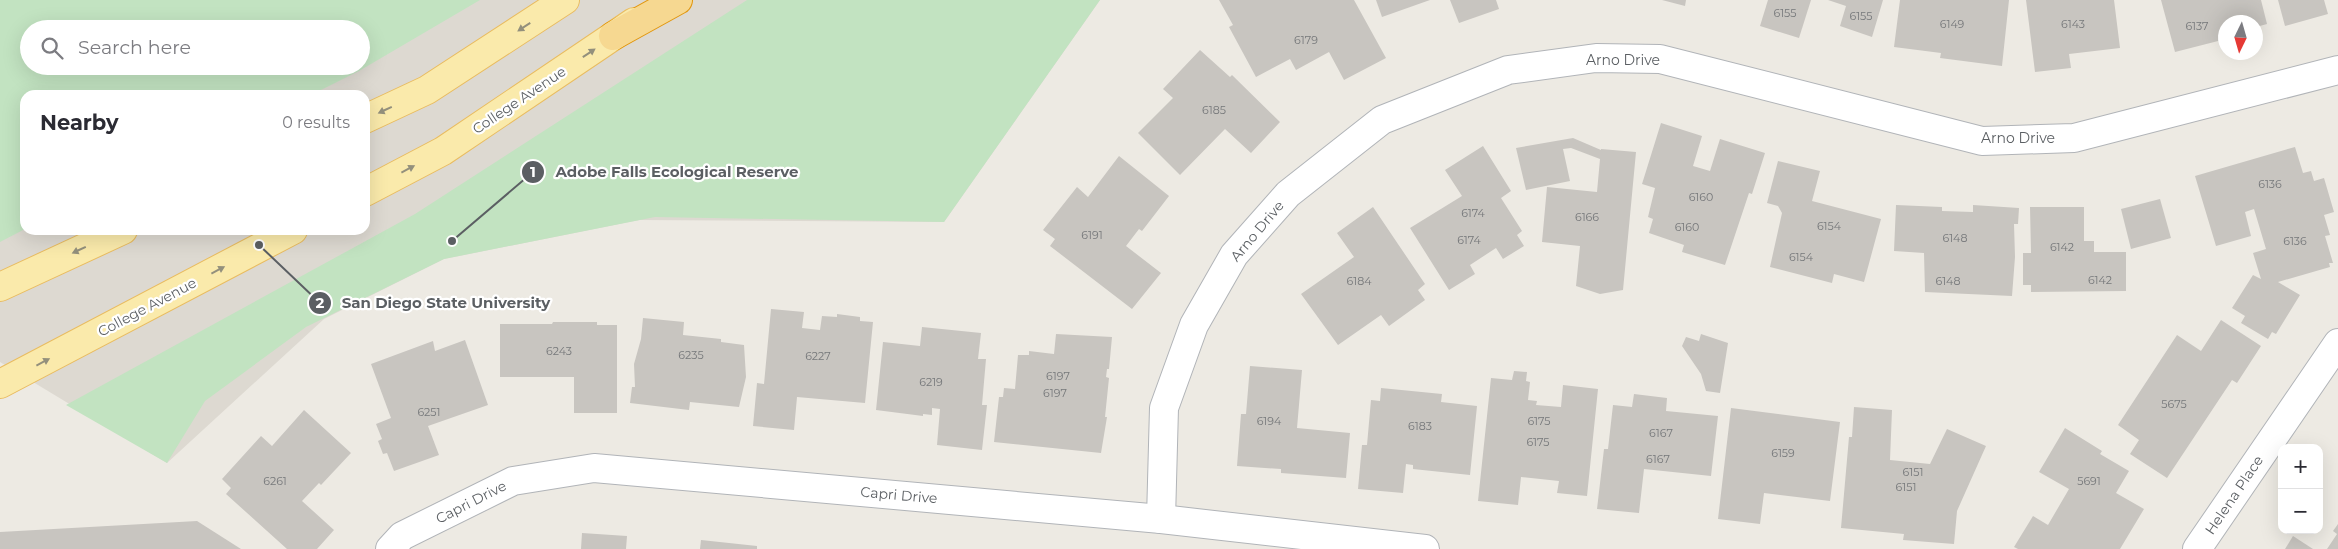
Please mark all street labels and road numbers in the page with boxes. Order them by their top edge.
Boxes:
street label: Arno Drive [1586,51,1660,69]
street label: College Avenue [469,62,569,138]
street label: Arno Drive [1981,129,2055,147]
street label: Arno Drive [1226,197,1288,265]
street label: College Avenue [95,273,199,341]
street label: Helena Place [2201,452,2267,538]
street label: Capri Drive [433,476,509,528]
street label: Capri Drive [860,483,938,507]

